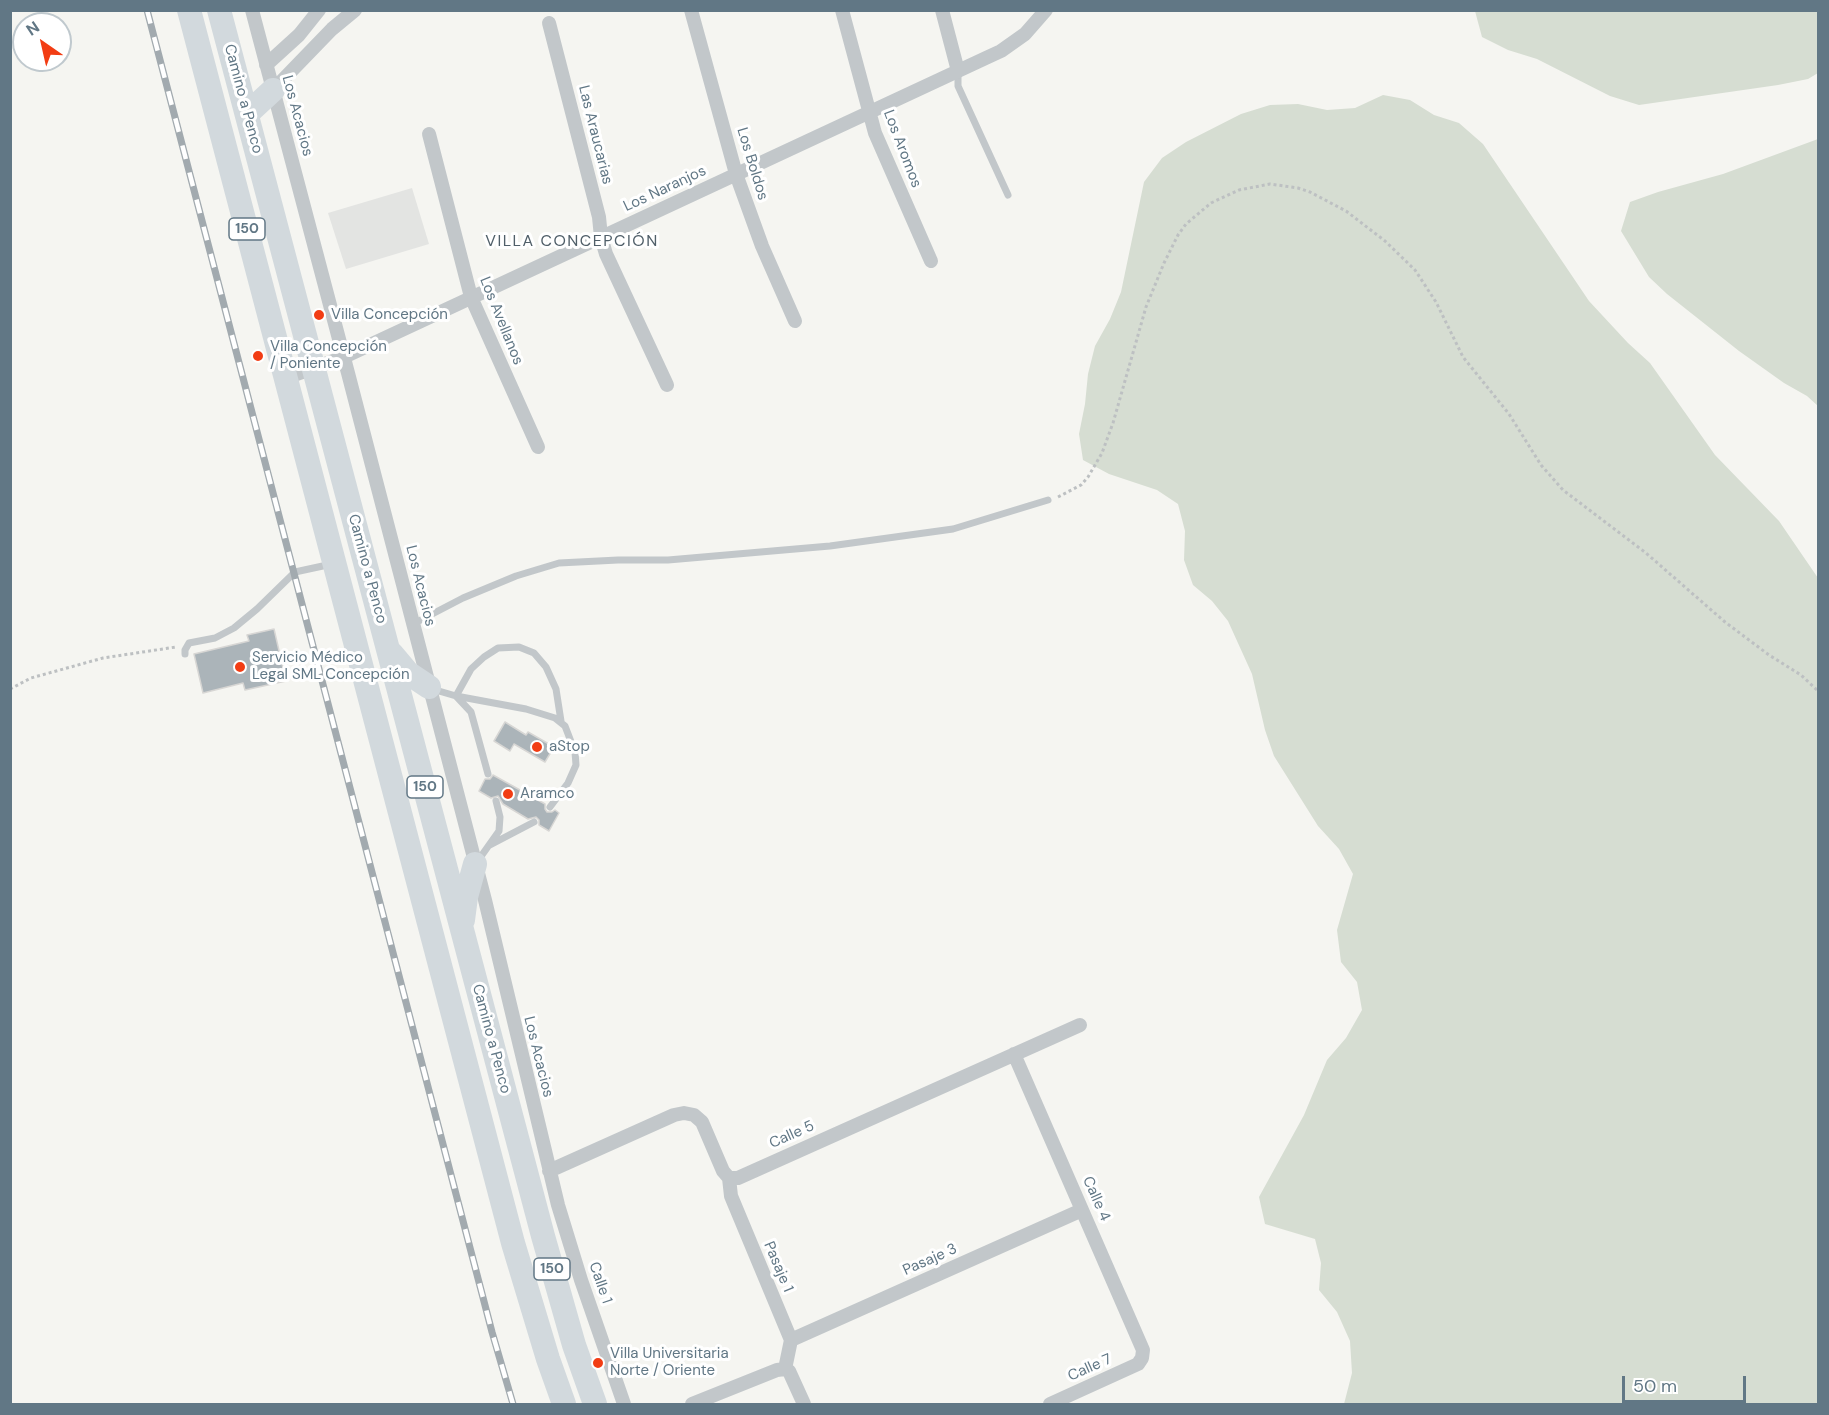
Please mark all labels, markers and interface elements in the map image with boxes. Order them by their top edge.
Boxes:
north arrow [12,12,72,72]
text: N [22,16,43,40]
street label: Camino a Penco [220,42,266,156]
street label: Los Acacios [278,74,316,158]
street label: Las Araucarias [574,84,616,186]
street label: Los Aromos [879,108,925,190]
street label: Los Boldos [732,125,772,203]
street label: Los Naranjos [621,162,709,216]
road number: 150 [229,218,265,240]
district label: VILLA CONCEPCIÓN [485,232,659,252]
street label: Los Avellanos [475,274,527,368]
place label: Villa Concepción [331,306,448,324]
marker: Villa Concepción [312,308,326,322]
place label: Villa Concepción / Poniente [270,338,387,373]
marker: Villa Concepción / Poniente [251,349,265,363]
street label: Camino a Penco [344,512,390,626]
street label: Los Acacios [401,544,439,628]
place label: Servicio Médico Legal SML Concepción [252,649,410,684]
marker: Servicio Médico Legal SML Concepción [233,660,247,674]
place label: aStop [549,738,590,756]
marker: aStop [530,740,544,754]
road number: 150 [407,776,443,798]
place label: Aramco [520,785,575,803]
marker: Aramco [501,787,515,801]
street label: Camino a Penco [468,982,514,1096]
street label: Los Acacios [519,1015,557,1099]
street label: Calle 5 [767,1117,817,1153]
street label: Calle 4 [1078,1174,1114,1224]
street label: Pasaje 1 [759,1239,797,1295]
street label: Pasaje 3 [900,1240,960,1280]
road number: 150 [534,1258,570,1280]
street label: Calle 1 [585,1260,615,1306]
place label: Villa Universitaria Norte / Oriente [610,1345,729,1380]
street label: Calle 7 [1065,1350,1115,1386]
marker: Villa Universitaria Norte / Oriente [591,1356,605,1370]
scale bar [1625,1364,1750,1402]
text: 50 m [1633,1374,1677,1398]

